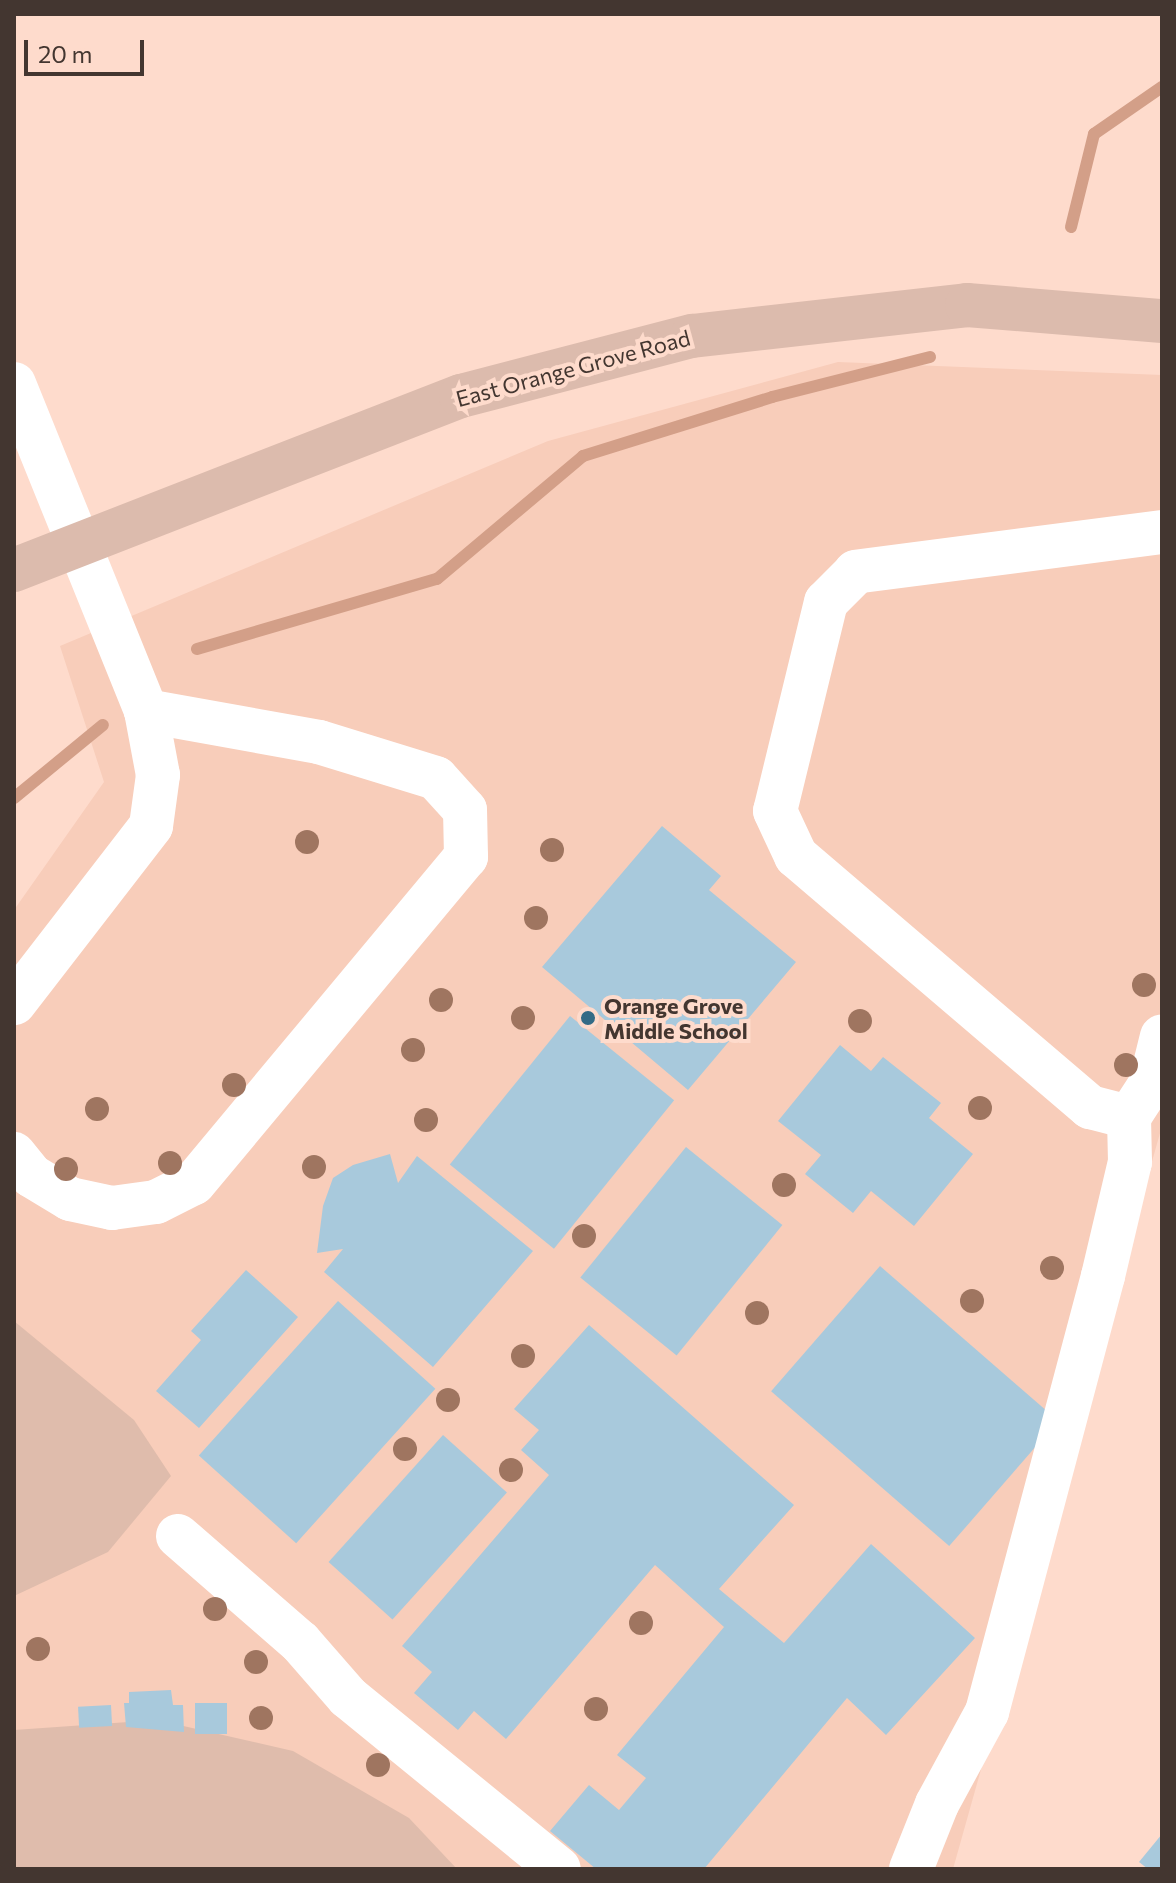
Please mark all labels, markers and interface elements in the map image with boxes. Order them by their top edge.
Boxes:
scale bar [28,24,148,74]
text: 20 m [38,39,92,68]
street label: East Orange Grove Road [453,324,693,412]
place label: Orange Grove Middle School [604,992,748,1044]
marker: Orange Grove Middle School [579,1009,597,1027]

